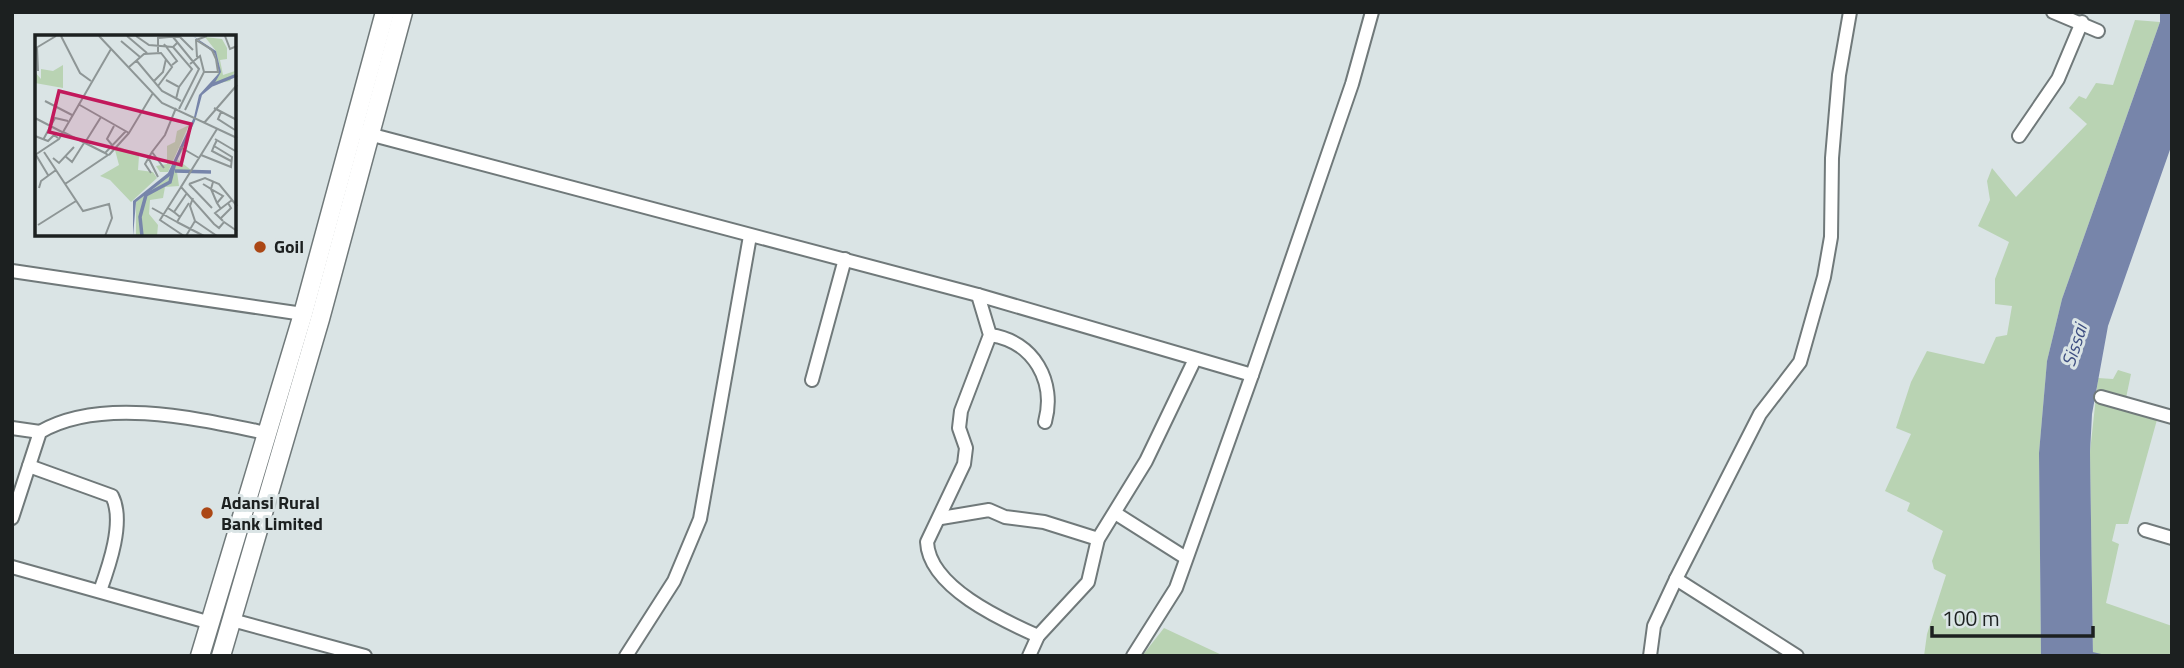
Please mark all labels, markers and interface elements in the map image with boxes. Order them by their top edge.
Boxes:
inset map [35,35,236,236]
place label: Goil [274,233,304,260]
marker: Goil [252,239,268,255]
water label: Sissai [2053,318,2095,370]
place label: Adansi Rural Bank Limited [221,489,323,537]
marker: Adansi Rural Bank Limited [199,505,215,521]
scale bar [1932,594,2093,638]
text: 100 m [1942,602,1999,634]

